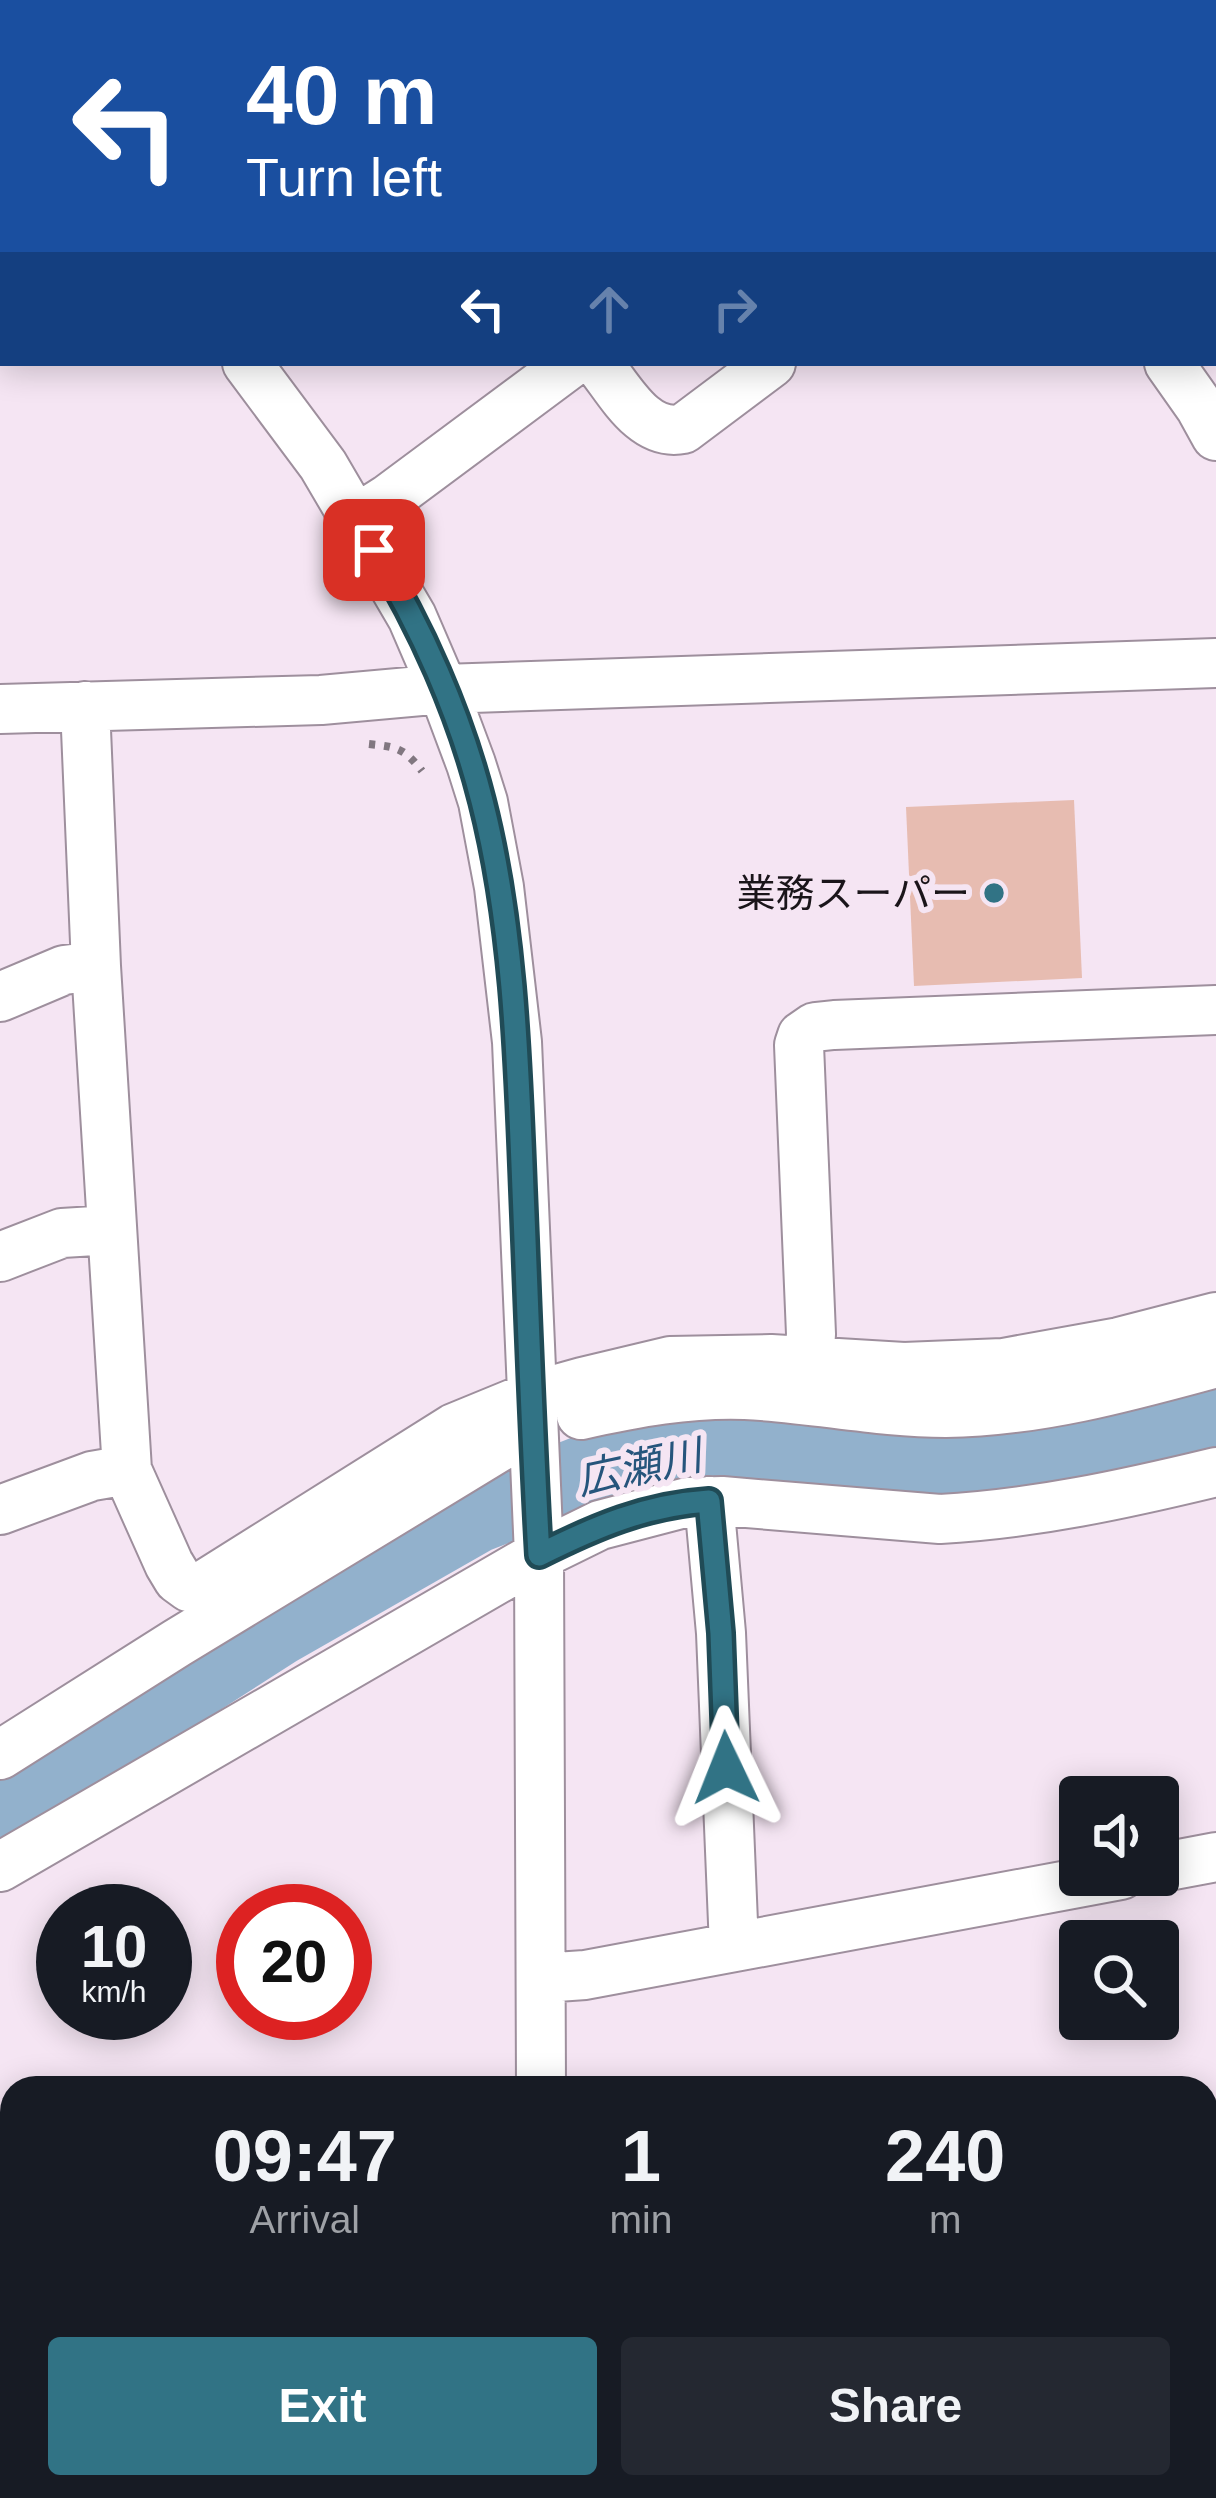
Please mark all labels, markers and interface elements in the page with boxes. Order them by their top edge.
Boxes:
icon: left [48,48,204,204]
text: 40 m [246,48,437,142]
text: Turn left [246,147,442,207]
icon: left [450,276,516,342]
icon: ahead [576,276,642,342]
icon: right [702,276,768,342]
pin [323,499,425,601]
icon: arrive [341,517,407,583]
place label: 業務スーパー [736,872,970,915]
marker: 業務スーパー [981,880,1007,906]
water label: 広瀬川 [573,1431,710,1504]
position arrow [663,1705,789,1831]
map controls [1059,1776,1179,2040]
button: sound [1059,1776,1179,1896]
speed limit sign: 20 [216,1884,372,2040]
text: 10 [81,1913,147,1980]
button: search [1059,1920,1179,2040]
text: km/h [81,1975,147,2008]
text: 09:47 [213,2116,397,2196]
text: 1 [621,2116,661,2196]
text: 240 [885,2116,1005,2196]
text: Arrival [250,2198,360,2241]
text: min [610,2198,672,2241]
text: m [929,2198,961,2241]
button: Exit [48,2337,597,2475]
button: Share [621,2337,1170,2475]

